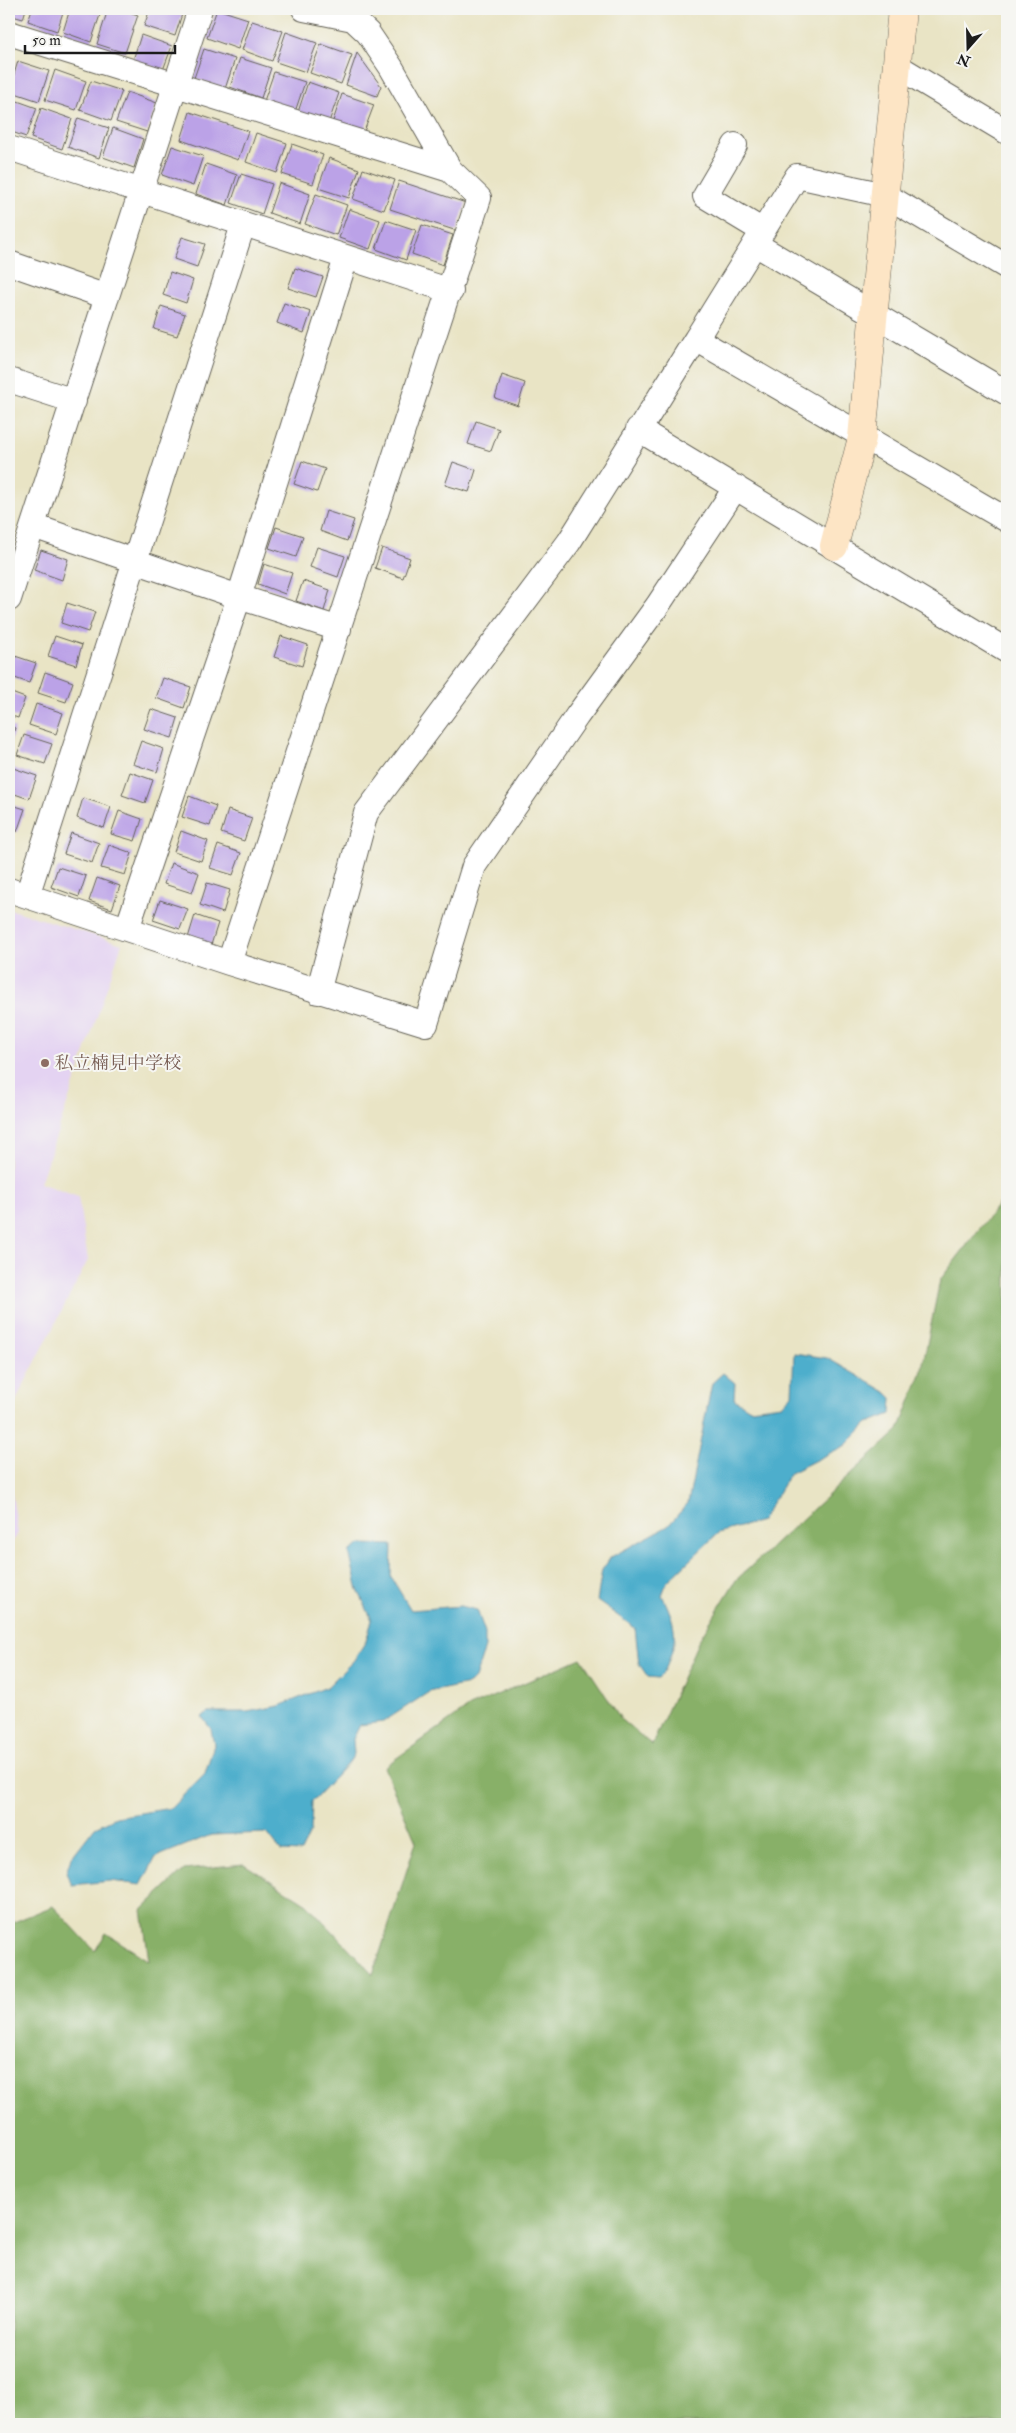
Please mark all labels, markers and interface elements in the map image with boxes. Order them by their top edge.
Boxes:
scale bar [25,22,175,54]
north arrow [944,22,994,72]
text: 50 m [32,31,61,50]
text: N [954,49,973,70]
place label: 私立楠見中学校 [55,1052,181,1075]
marker: 私立楠見中学校 [39,1057,51,1069]

